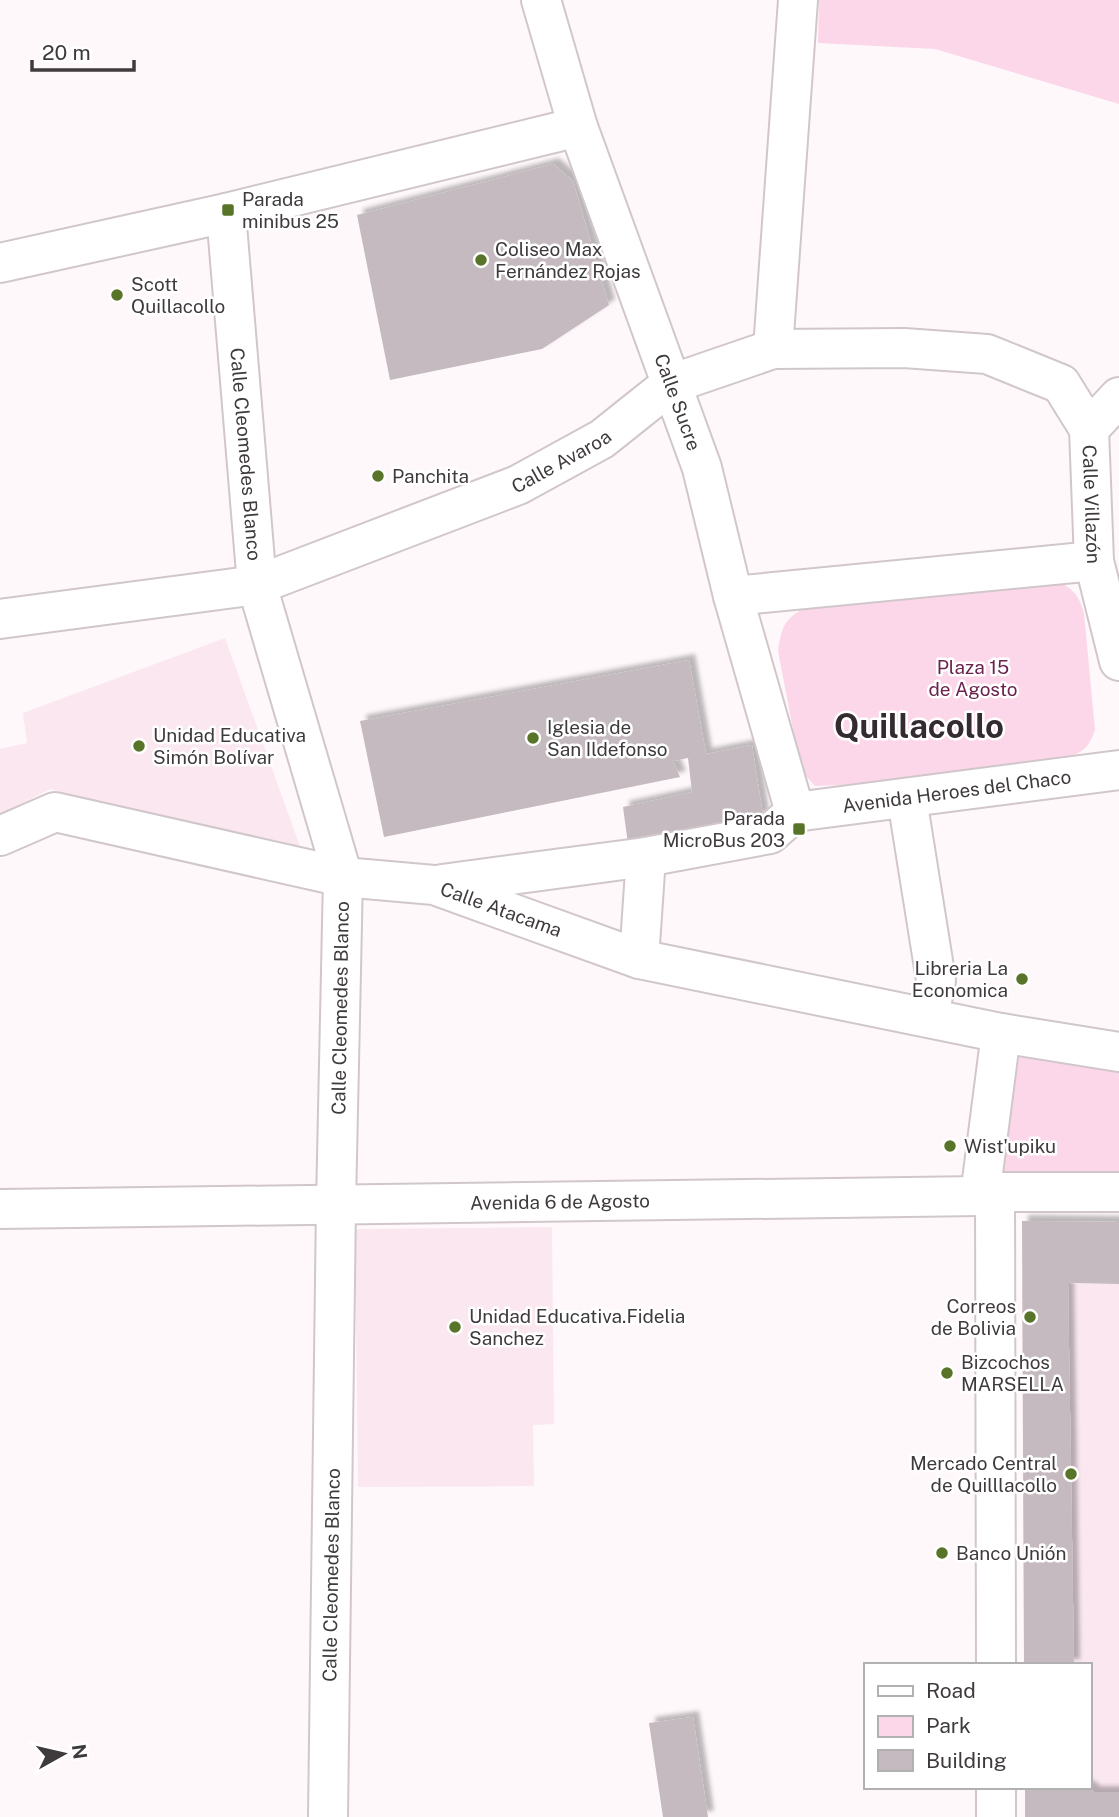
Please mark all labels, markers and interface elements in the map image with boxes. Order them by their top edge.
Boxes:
scale bar [32,28,133,72]
text: 20 m [42,40,91,65]
place label: Parada minibus 25 [242,188,339,232]
marker: Parada minibus 25 [220,202,236,218]
place label: Coliseo Max Fernández Rojas [495,238,641,282]
marker: Coliseo Max Fernández Rojas [473,252,489,268]
place label: Scott Quillacollo [131,273,225,317]
marker: Scott Quillacollo [109,287,125,303]
street label: Calle Cleomedes Blanco [226,347,266,562]
street label: Calle Sucre [650,351,706,454]
street label: Calle Avaroa [508,425,616,497]
street label: Calle Villazón [1079,444,1105,564]
place label: Panchita [392,465,469,487]
marker: Panchita [370,468,386,484]
park label: Plaza 15 de Agosto [928,656,1018,700]
district label: Quillacollo [834,707,1004,745]
place label: Iglesia de San Ildefonso [547,716,668,760]
place label: Unidad Educativa Simón Bolívar [153,724,306,768]
marker: Iglesia de San Ildefonso [525,730,541,746]
marker: Unidad Educativa Simón Bolívar [131,738,147,754]
street label: Avenida Heroes del Chaco [841,765,1072,817]
place label: Parada MicroBus 203 [663,807,785,851]
marker: Parada MicroBus 203 [791,821,807,837]
street label: Calle Atacama [437,877,565,941]
street label: Calle Cleomedes Blanco [327,901,353,1115]
place label: Libreria La Economica [912,957,1008,1001]
marker: Libreria La Economica [1014,971,1030,987]
place label: Wist'upiku [964,1135,1056,1157]
marker: Wist'upiku [942,1138,958,1154]
street label: Avenida 6 de Agosto [470,1189,650,1214]
place label: Correos de Bolivia [931,1295,1016,1339]
place label: Unidad Educativa.Fidelia Sanchez [469,1305,685,1349]
marker: Correos de Bolivia [1022,1309,1038,1325]
marker: Unidad Educativa.Fidelia Sanchez [447,1319,463,1335]
place label: Bizcochos MARSELLA [961,1351,1064,1395]
marker: Bizcochos MARSELLA [939,1365,955,1381]
place label: Mercado Central de Quilllacollo [910,1452,1057,1496]
marker: Mercado Central de Quilllacollo [1063,1466,1079,1482]
street label: Calle Cleomedes Blanco [318,1468,344,1682]
place label: Banco Unión [956,1542,1066,1564]
marker: Banco Unión [934,1545,950,1561]
legend [864,1663,1091,1789]
text: Road [926,1678,976,1703]
text: Park [926,1713,971,1738]
north arrow [28,1719,98,1789]
text: N [68,1743,92,1761]
text: Building [926,1748,1007,1773]

